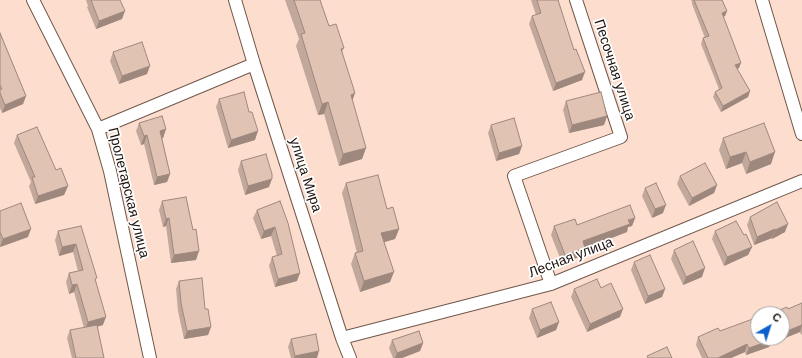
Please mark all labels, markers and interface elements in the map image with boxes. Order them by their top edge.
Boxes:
street label: Песочная улица [590,17,638,123]
street label: Пролетарская улица [104,126,152,260]
street label: улица Мира [285,136,325,214]
street label: Лесная улица [526,234,616,282]
north arrow [750,306,790,346]
text: С [769,310,784,325]

